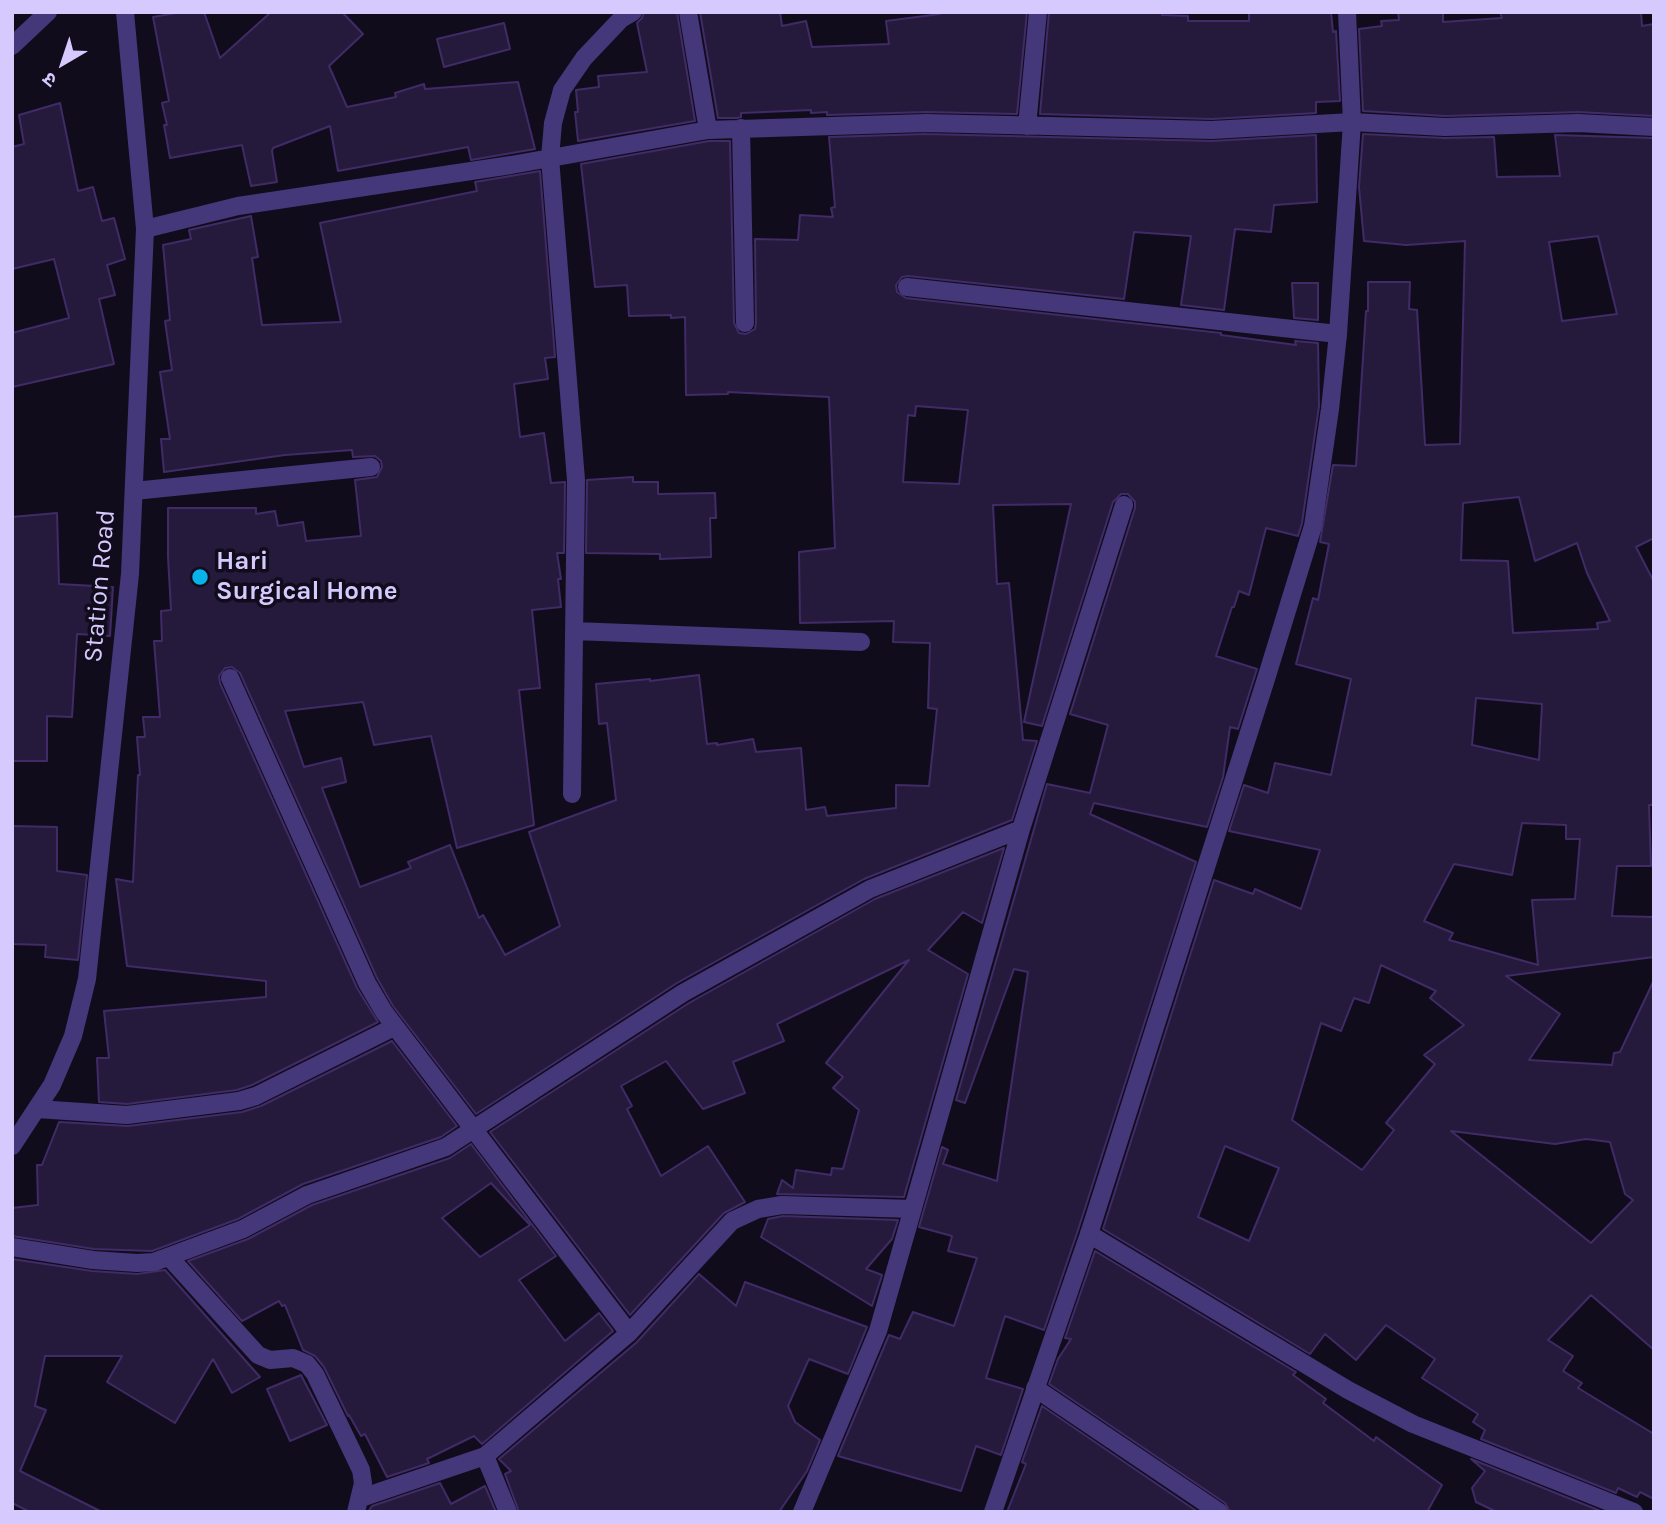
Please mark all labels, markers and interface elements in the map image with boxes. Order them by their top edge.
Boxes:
north arrow [28,28,98,98]
text: उ [39,67,61,91]
street label: Station Road [78,508,122,664]
place label: Hari Surgical Home [216,546,398,608]
marker: Hari Surgical Home [190,567,210,587]

